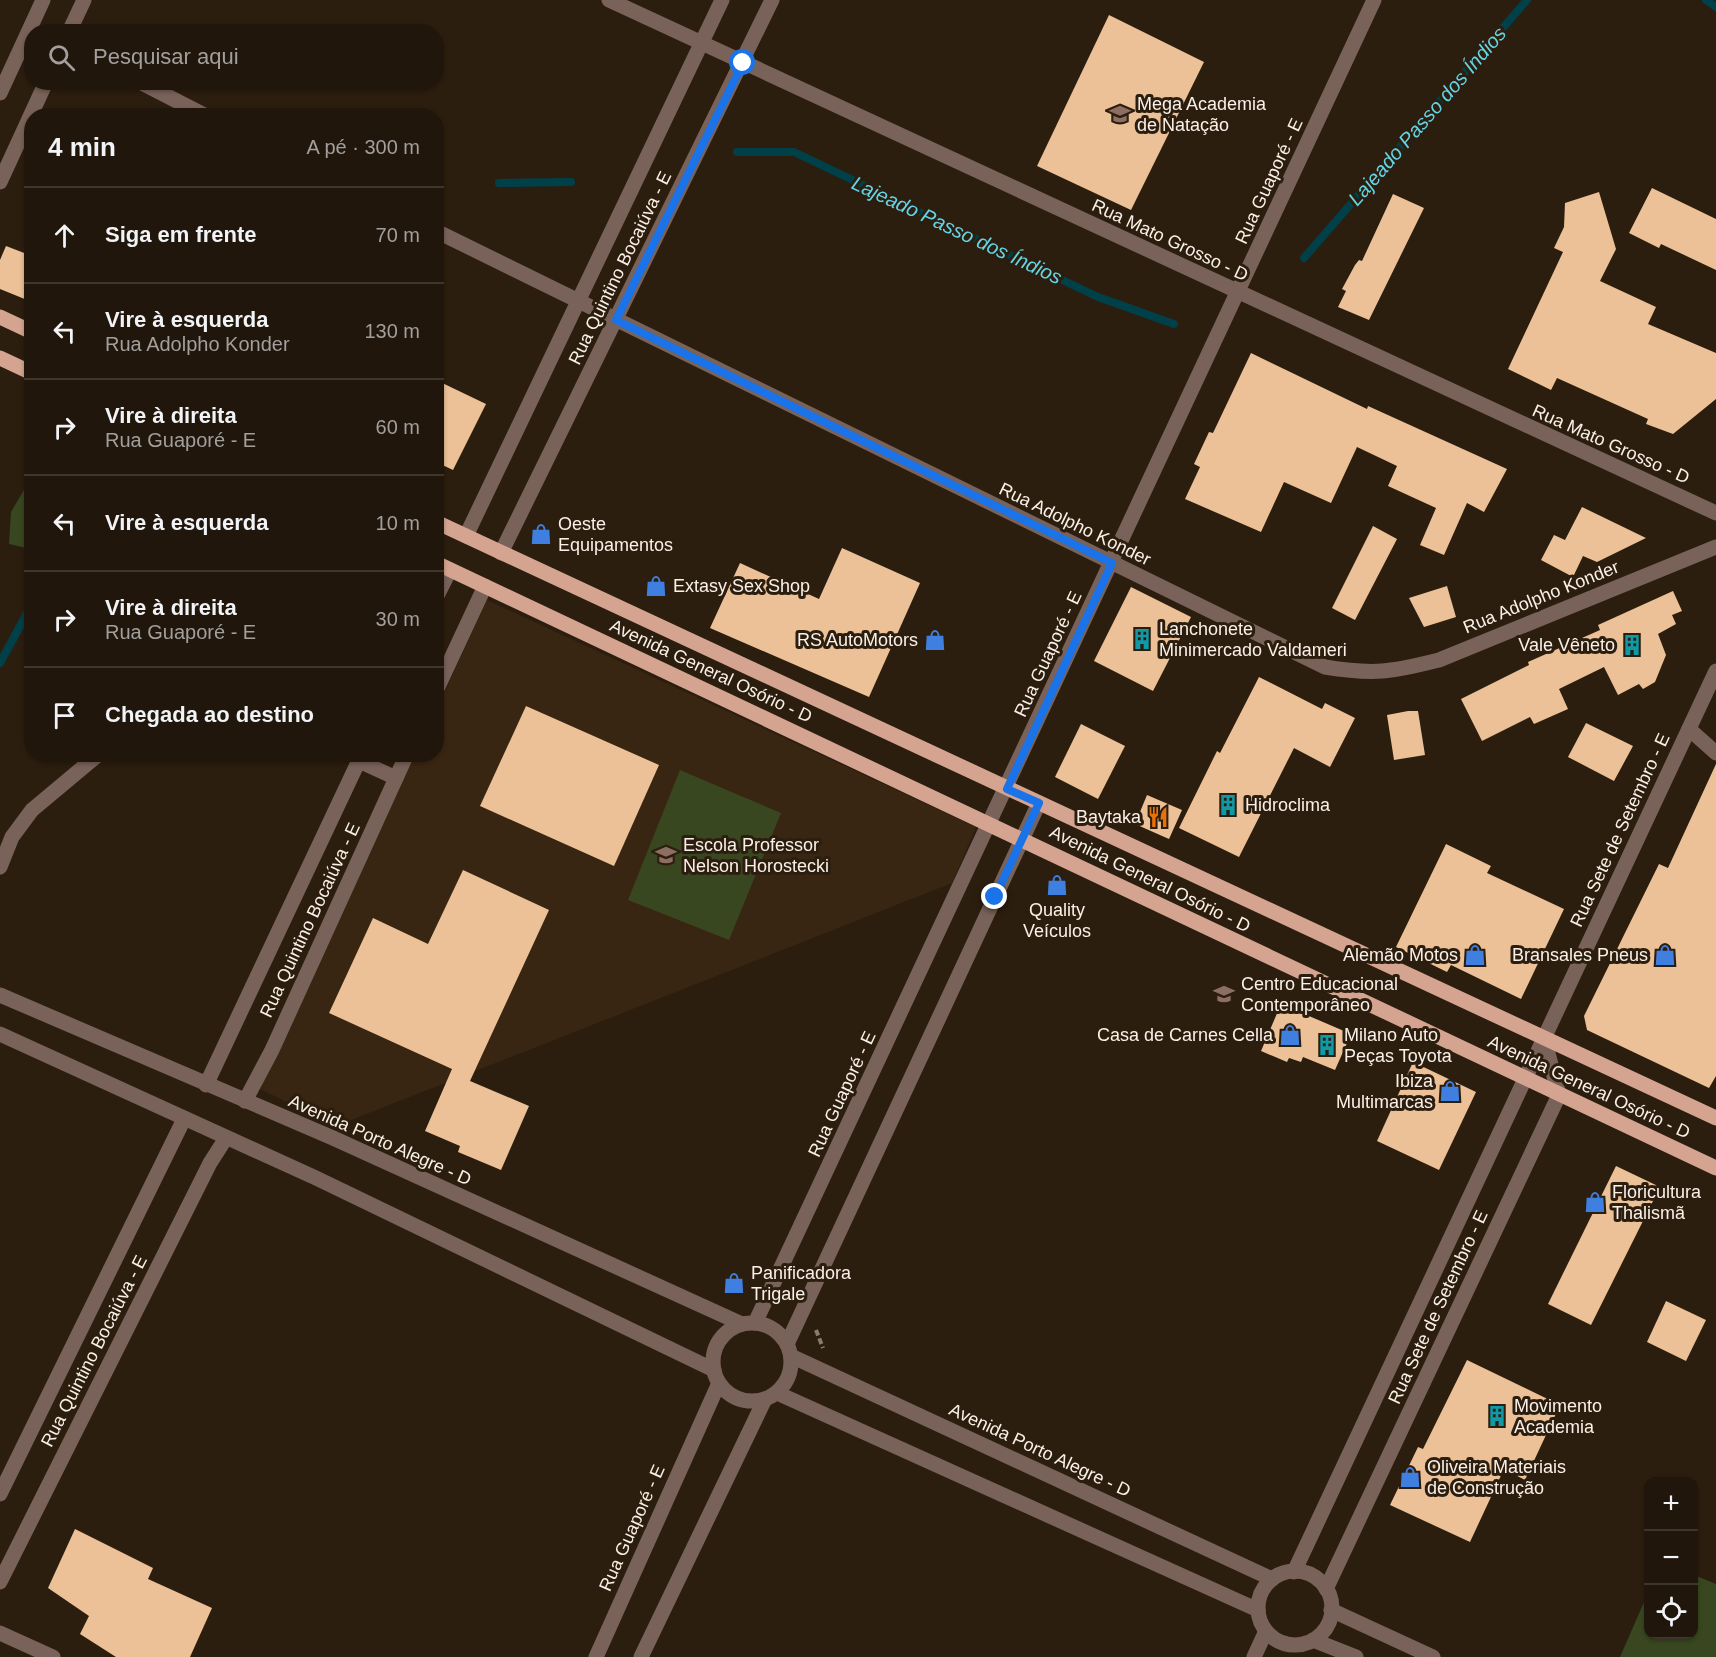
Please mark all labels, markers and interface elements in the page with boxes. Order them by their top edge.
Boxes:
water label: Lajeado Passo dos Índios [1344,22,1510,210]
search box [24,24,444,90]
icon: search [45,41,78,74]
text: Pesquisar aqui [93,44,239,69]
route start [729,49,755,75]
place label: Mega Academia de Natação [1137,94,1267,135]
school or university icon: Mega Academia de Natação [1108,102,1132,126]
street label: Rua Guaporé - E [1231,115,1307,247]
text: 4 min [48,132,116,162]
text: A pé · 300 m [307,136,420,158]
street label: Rua Quintino Bocaiúva - E [565,168,675,368]
water label: Lajeado Passo dos Índios [849,172,1065,288]
street label: Rua Mato Grosso - D [1089,195,1251,285]
icon: ahead [48,219,81,252]
text: Siga em frente [105,222,257,247]
text: 70 m [376,224,420,246]
text: Vire à esquerda [105,307,268,332]
icon: left [48,315,81,348]
text: 130 m [364,320,420,342]
text: Rua Adolpho Konder [105,333,290,355]
street label: Rua Mato Grosso - D [1529,400,1693,488]
text: Vire à direita [105,403,237,428]
icon: right [48,411,81,444]
text: 60 m [376,416,420,438]
text: Rua Guaporé - E [105,429,256,451]
street label: Rua Adolpho Konder [996,479,1154,569]
icon: left [48,507,81,540]
text: Vire à esquerda [105,510,268,535]
text: 10 m [376,512,420,534]
place label: Oeste Equipamentos [558,514,673,555]
shop icon: Oeste Equipamentos [529,522,553,546]
street label: Rua Adolpho Konder [1460,557,1622,637]
shop icon: Extasy Sex Shop [644,574,668,598]
place label: Extasy Sex Shop [673,576,810,596]
street label: Rua Guaporé - E [1010,588,1086,720]
text: Vire à direita [105,595,237,620]
icon: right [48,603,81,636]
text: 30 m [376,608,420,630]
street label: Avenida General Osório - D [607,615,815,727]
place label: Lanchonete Minimercado Valdameri [1159,619,1347,660]
text: Rua Guaporé - E [105,621,256,643]
building icon: Lanchonete Minimercado Valdameri [1130,627,1154,651]
shop icon: RS AutoMotors [923,628,947,652]
place label: RS AutoMotors [797,630,918,650]
building icon: Vale Vêneto [1620,633,1644,657]
place label: Vale Vêneto [1518,635,1615,655]
icon: arrive [48,699,81,732]
text: Chegada ao destino [105,702,314,727]
street label: Rua Sete de Setembro - E [1566,730,1674,930]
building icon: Hidroclima [1216,793,1240,817]
place label: Hidroclima [1245,795,1331,815]
restaurant icon: Baytaka [1146,805,1170,829]
place label: Baytaka [1076,807,1142,827]
street label: Rua Quintino Bocaiúva - E [256,820,364,1020]
street label: Avenida General Osório - D [1046,822,1254,936]
place label: Escola Professor Nelson Horostecki [683,835,829,876]
school or university icon: Escola Professor Nelson Horostecki [654,843,678,867]
shop icon: Quality Veículos [1045,873,1069,897]
route end [981,883,1007,909]
place label: Quality Veículos [1023,900,1091,941]
shop icon: Alemão Motos [1463,943,1487,967]
shop icon: Bransales Pneus [1653,943,1677,967]
place label: Alemão Motos [1343,945,1458,965]
place label: Bransales Pneus [1512,945,1648,965]
place label: Centro Educacional Contemporâneo [1241,974,1398,1015]
school or university icon: Centro Educacional Contemporâneo [1212,982,1236,1006]
shop icon: Casa de Carnes Cella [1278,1023,1302,1047]
place label: Casa de Carnes Cella [1097,1025,1274,1045]
place label: Milano Auto Peças Toyota [1344,1025,1453,1066]
street label: Rua Guaporé - E [804,1028,880,1160]
street label: Avenida General Osório - D [1485,1031,1693,1143]
building icon: Milano Auto Peças Toyota [1315,1033,1339,1057]
place label: Ibiza Multimarcas [1336,1071,1434,1112]
shop icon: Ibiza Multimarcas [1438,1079,1462,1103]
street label: Avenida Porto Alegre - D [286,1091,474,1189]
place label: Floricultura Thalismã [1612,1182,1702,1223]
shop icon: Floricultura Thalismã [1583,1190,1607,1214]
street label: Rua Sete de Setembro - E [1384,1207,1492,1407]
street label: Rua Quintino Bocaiúva - E [37,1252,151,1450]
place label: Panificadora Trigale [751,1263,852,1304]
shop icon: Panificadora Trigale [722,1271,746,1295]
place label: Movimento Academia [1514,1396,1602,1437]
street label: Avenida Porto Alegre - D [946,1399,1134,1501]
building icon: Movimento Academia [1485,1404,1509,1428]
place label: Oliveira Materiais de Construção [1427,1457,1566,1498]
street label: Rua Guaporé - E [595,1462,669,1594]
shop icon: Oliveira Materiais de Construção [1398,1465,1422,1489]
map controls [1644,1477,1698,1639]
button: + [1644,1477,1698,1531]
button: − [1644,1531,1698,1585]
button: locate [1644,1585,1698,1639]

